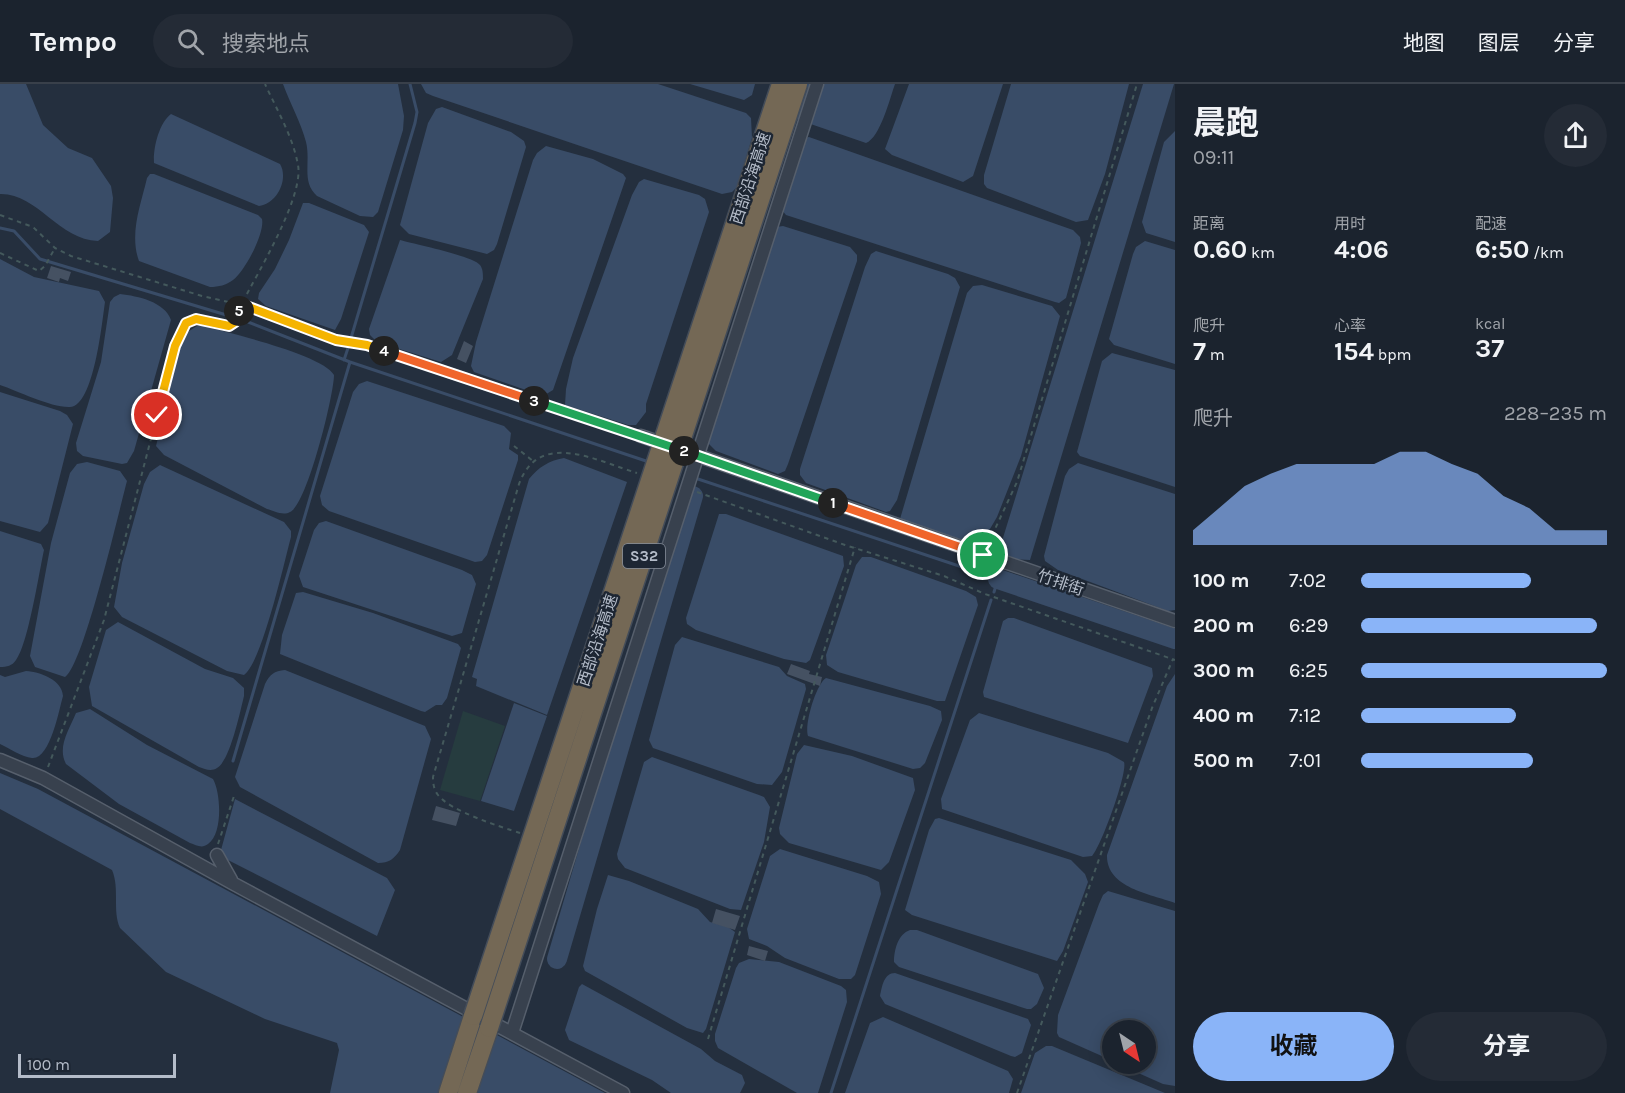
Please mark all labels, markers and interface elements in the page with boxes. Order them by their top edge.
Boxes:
search box [153,14,573,68]
text: Tempo [30,25,117,58]
icon: search [174,25,207,58]
text: 搜索地点 [222,31,310,57]
text: 地图 [1403,31,1445,55]
text: 图层 [1478,31,1520,55]
text: 分享 [1553,31,1595,55]
text: 晨跑 [1193,104,1259,142]
button: share [1544,104,1607,167]
street label: 西部沿海高速 [727,130,774,227]
text: 09:11 [1193,146,1234,169]
text: 距离 [1193,214,1225,233]
text: 用时 [1334,214,1366,233]
text: 配速 [1475,214,1507,233]
text: 0.60 [1193,234,1247,265]
text: 4:06 [1334,234,1389,265]
text: 6:50 [1475,234,1529,265]
text: km [1247,243,1275,262]
text: /km [1529,243,1564,262]
pin: 5 [224,296,254,326]
text: 5 [234,301,244,320]
text: kcal [1475,314,1506,333]
text: 爬升 [1193,316,1225,335]
text: 心率 [1334,316,1366,335]
text: 37 [1475,333,1504,364]
pin: 4 [369,336,399,366]
text: 7 [1193,336,1206,367]
text: 154 [1334,336,1374,367]
text: 4 [379,341,389,360]
text: m [1206,345,1225,364]
text: bpm [1374,345,1411,364]
pin: 3 [519,386,549,416]
pin [131,389,182,440]
text: 3 [529,391,539,410]
icon: check [140,398,173,431]
text: 228–235 m [1504,402,1607,425]
text: 爬升 [1193,407,1233,430]
pin: 2 [669,436,699,466]
text: 2 [679,441,689,460]
pin: 1 [818,488,848,518]
text: 1 [830,493,836,512]
pin [957,529,1008,580]
icon: arrive [966,538,999,571]
road number: S32 [623,544,665,568]
street label: 竹排街 [1035,566,1087,599]
text: 100 m [1193,569,1249,592]
text: 7:02 [1289,569,1326,592]
street label: 西部沿海高速 [574,592,621,689]
text: 200 m [1193,614,1254,637]
text: 6:29 [1289,614,1328,637]
text: 300 m [1193,659,1255,682]
text: 6:25 [1289,659,1328,682]
text: 400 m [1193,704,1254,727]
text: 7:12 [1289,704,1321,727]
text: 500 m [1193,749,1254,772]
text: 7:01 [1289,749,1321,772]
button: 收藏 [1193,1012,1394,1081]
button: 分享 [1406,1012,1607,1081]
north arrow [1102,1020,1156,1074]
map controls [1102,1020,1156,1074]
scale bar [18,1051,176,1078]
text: 100 m [27,1055,70,1074]

